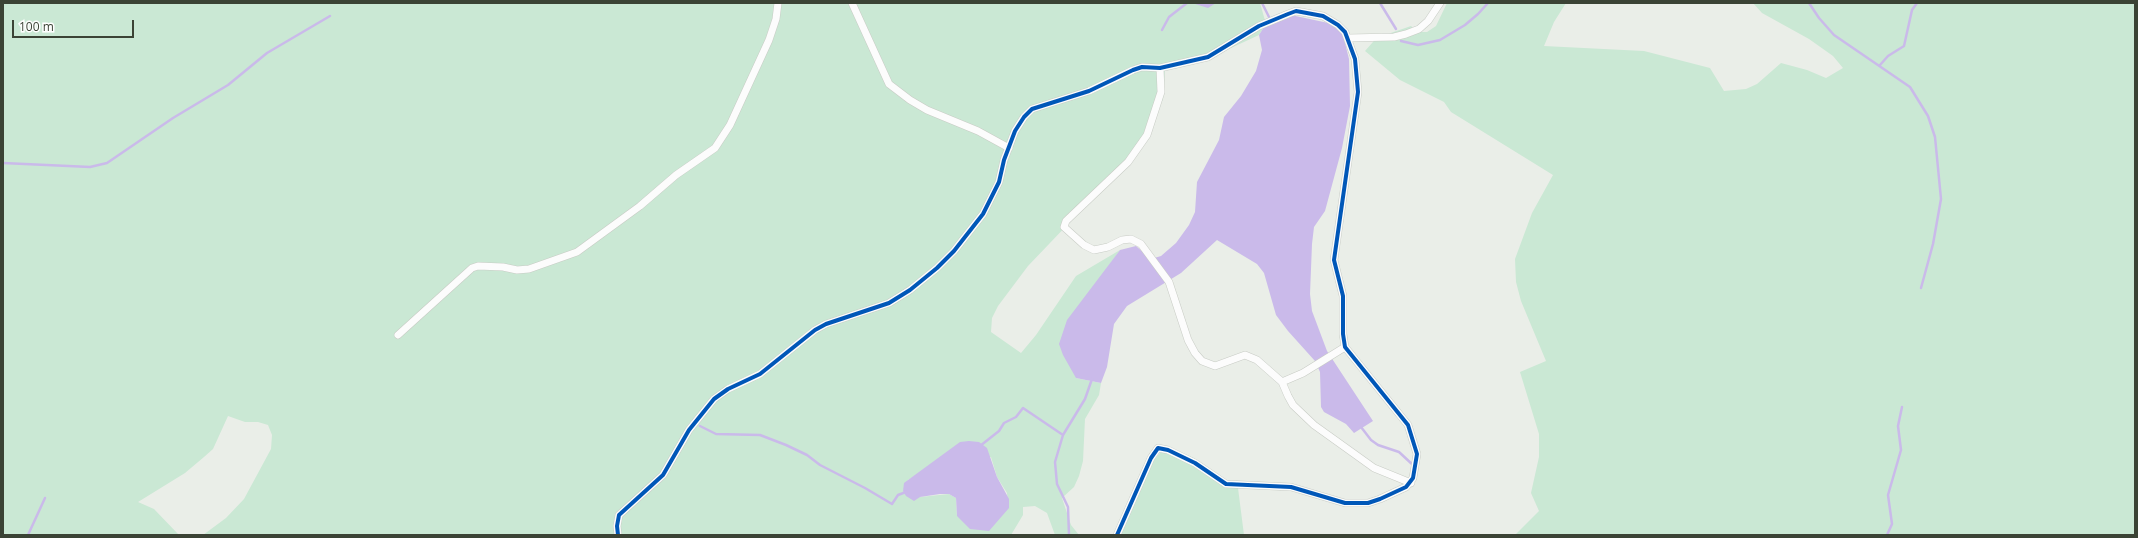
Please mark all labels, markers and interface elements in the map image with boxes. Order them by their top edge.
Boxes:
scale bar [14,12,136,38]
text: 100 m [19,18,54,35]

